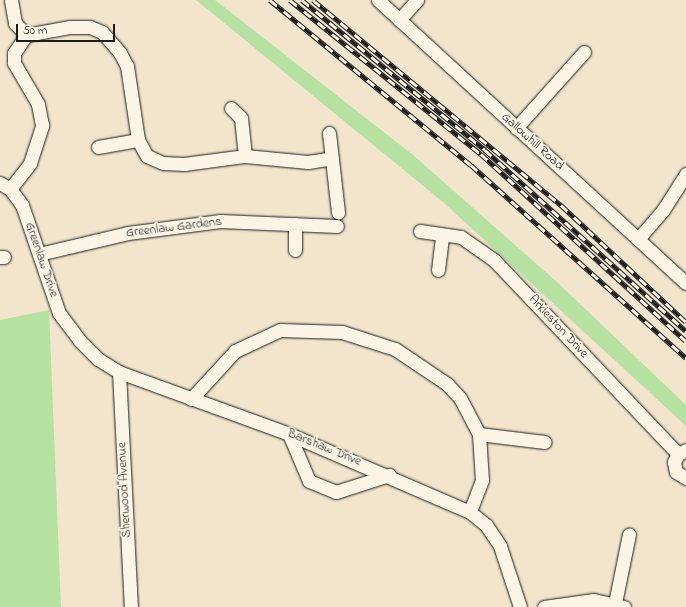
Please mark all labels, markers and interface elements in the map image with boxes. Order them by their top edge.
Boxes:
scale bar [18,16,117,42]
text: 50 m [23,22,47,40]
street label: Gallowhill Road [497,110,567,174]
street label: Greenlaw Gardens [125,214,223,242]
street label: Greenlaw Drive [21,220,61,300]
street label: Arkleston Drive [525,292,591,362]
street label: Barshaw Drive [285,426,363,470]
street label: Sherwood Avenue [115,442,135,538]

